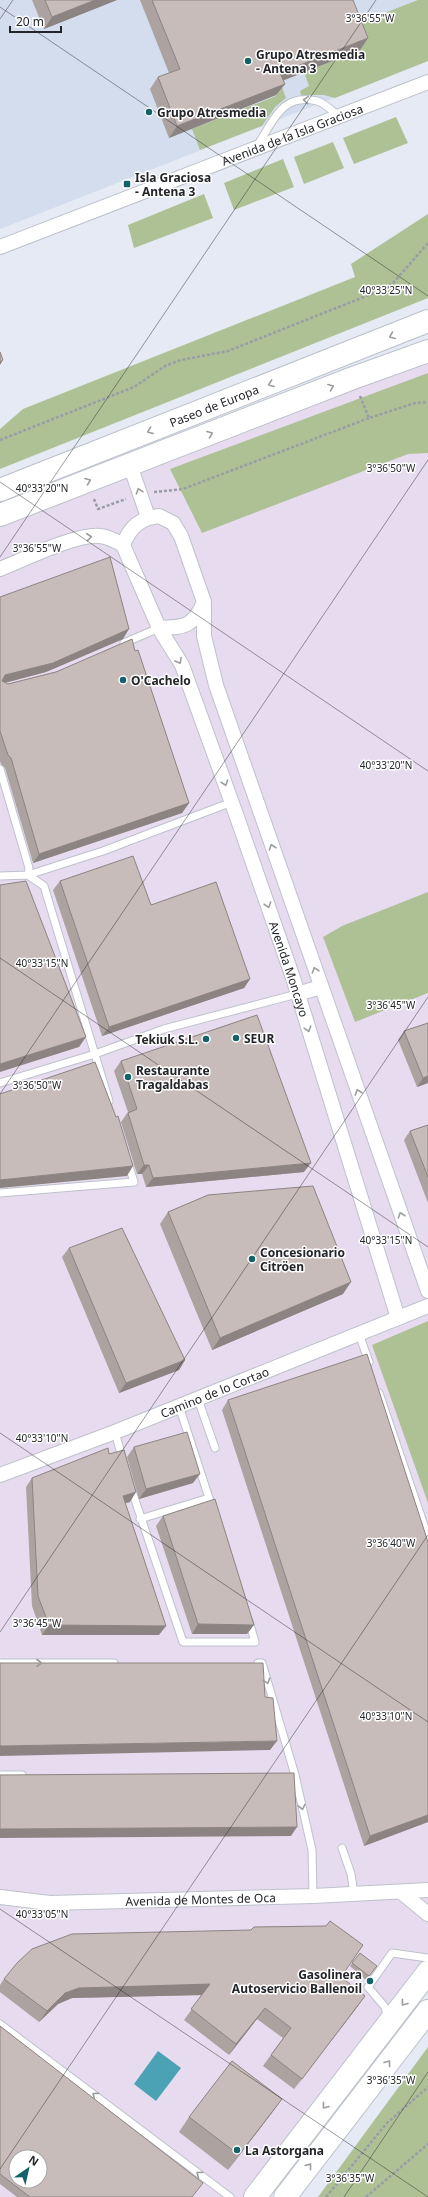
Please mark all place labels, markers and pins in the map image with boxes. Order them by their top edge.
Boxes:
place label: Grupo Atresmedia - Antena 3 [256,46,365,77]
marker: Grupo Atresmedia - Antena 3 [243,56,253,66]
place label: Grupo Atresmedia [157,104,266,121]
marker: Grupo Atresmedia [144,107,154,117]
place label: Isla Graciosa - Antena 3 [135,169,211,200]
marker: Isla Graciosa - Antena 3 [122,179,132,189]
place label: O'Cachelo [131,672,191,689]
marker: O'Cachelo [118,675,128,685]
place label: SEUR [244,1030,274,1047]
place label: Tekiuk S.L. [135,1031,198,1048]
marker: SEUR [231,1033,241,1043]
marker: Tekiuk S.L. [201,1034,211,1044]
place label: Restaurante Tragaldabas [136,1062,210,1093]
marker: Restaurante Tragaldabas [123,1072,133,1082]
place label: Concesionario Citröen [260,1244,345,1275]
marker: Concesionario Citröen [247,1254,257,1264]
place label: Gasolinera Autoservicio Ballenoil [232,1966,362,1997]
marker: Gasolinera Autoservicio Ballenoil [365,1976,375,1986]
place label: La Astorgana [245,2142,324,2159]
marker: La Astorgana [232,2145,242,2155]

